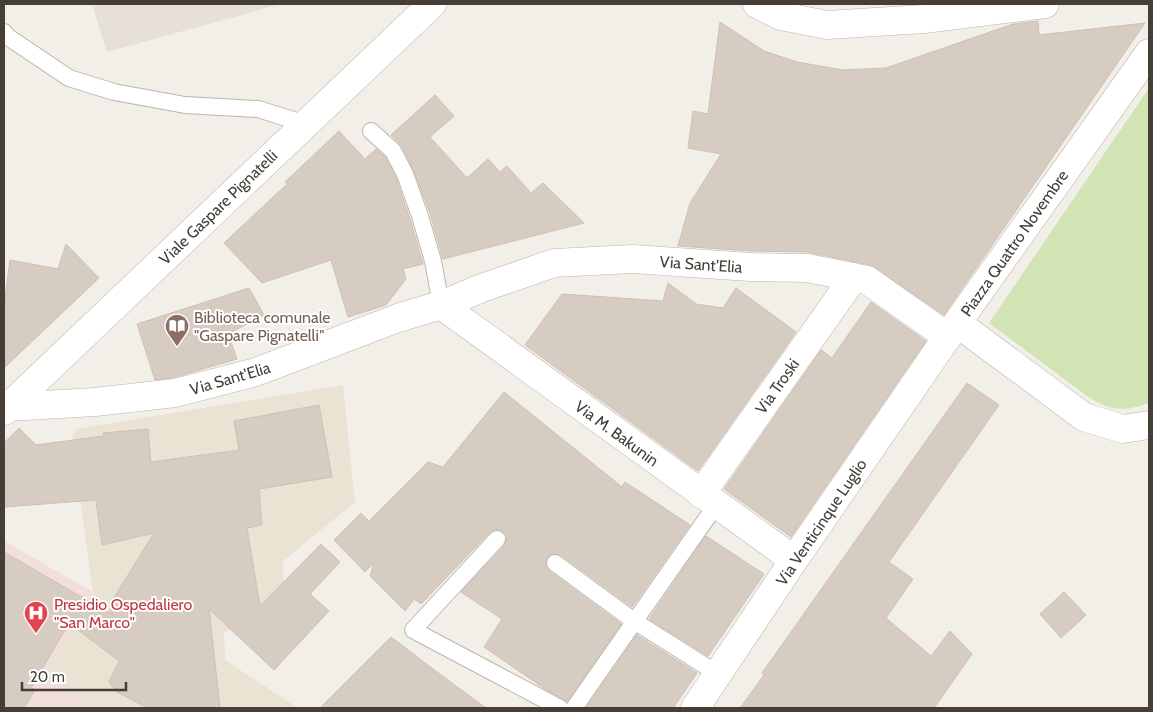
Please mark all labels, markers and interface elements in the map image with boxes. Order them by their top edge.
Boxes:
street label: Viale Gaspare Pignatelli [155,146,281,269]
street label: Piazza Quattro Novembre [957,166,1072,320]
street label: Via Sant'Elia [659,252,743,277]
place label: Biblioteca comunale "Gaspare Pignatelli" [194,308,331,345]
library icon: Biblioteca comunale "Gaspare Pignatelli" [164,313,190,347]
street label: Via Troski [752,355,803,418]
street label: Via Sant'Elia [188,358,273,399]
street label: Via M. Bakunin [571,397,662,470]
street label: Via Venticinque Luglio [772,455,871,589]
place label: Presidio Ospedaliero "San Marco" [54,595,192,632]
hospital icon: Presidio Ospedaliero "San Marco" [23,600,49,634]
scale bar [22,660,126,692]
text: 20 m [30,668,65,686]

